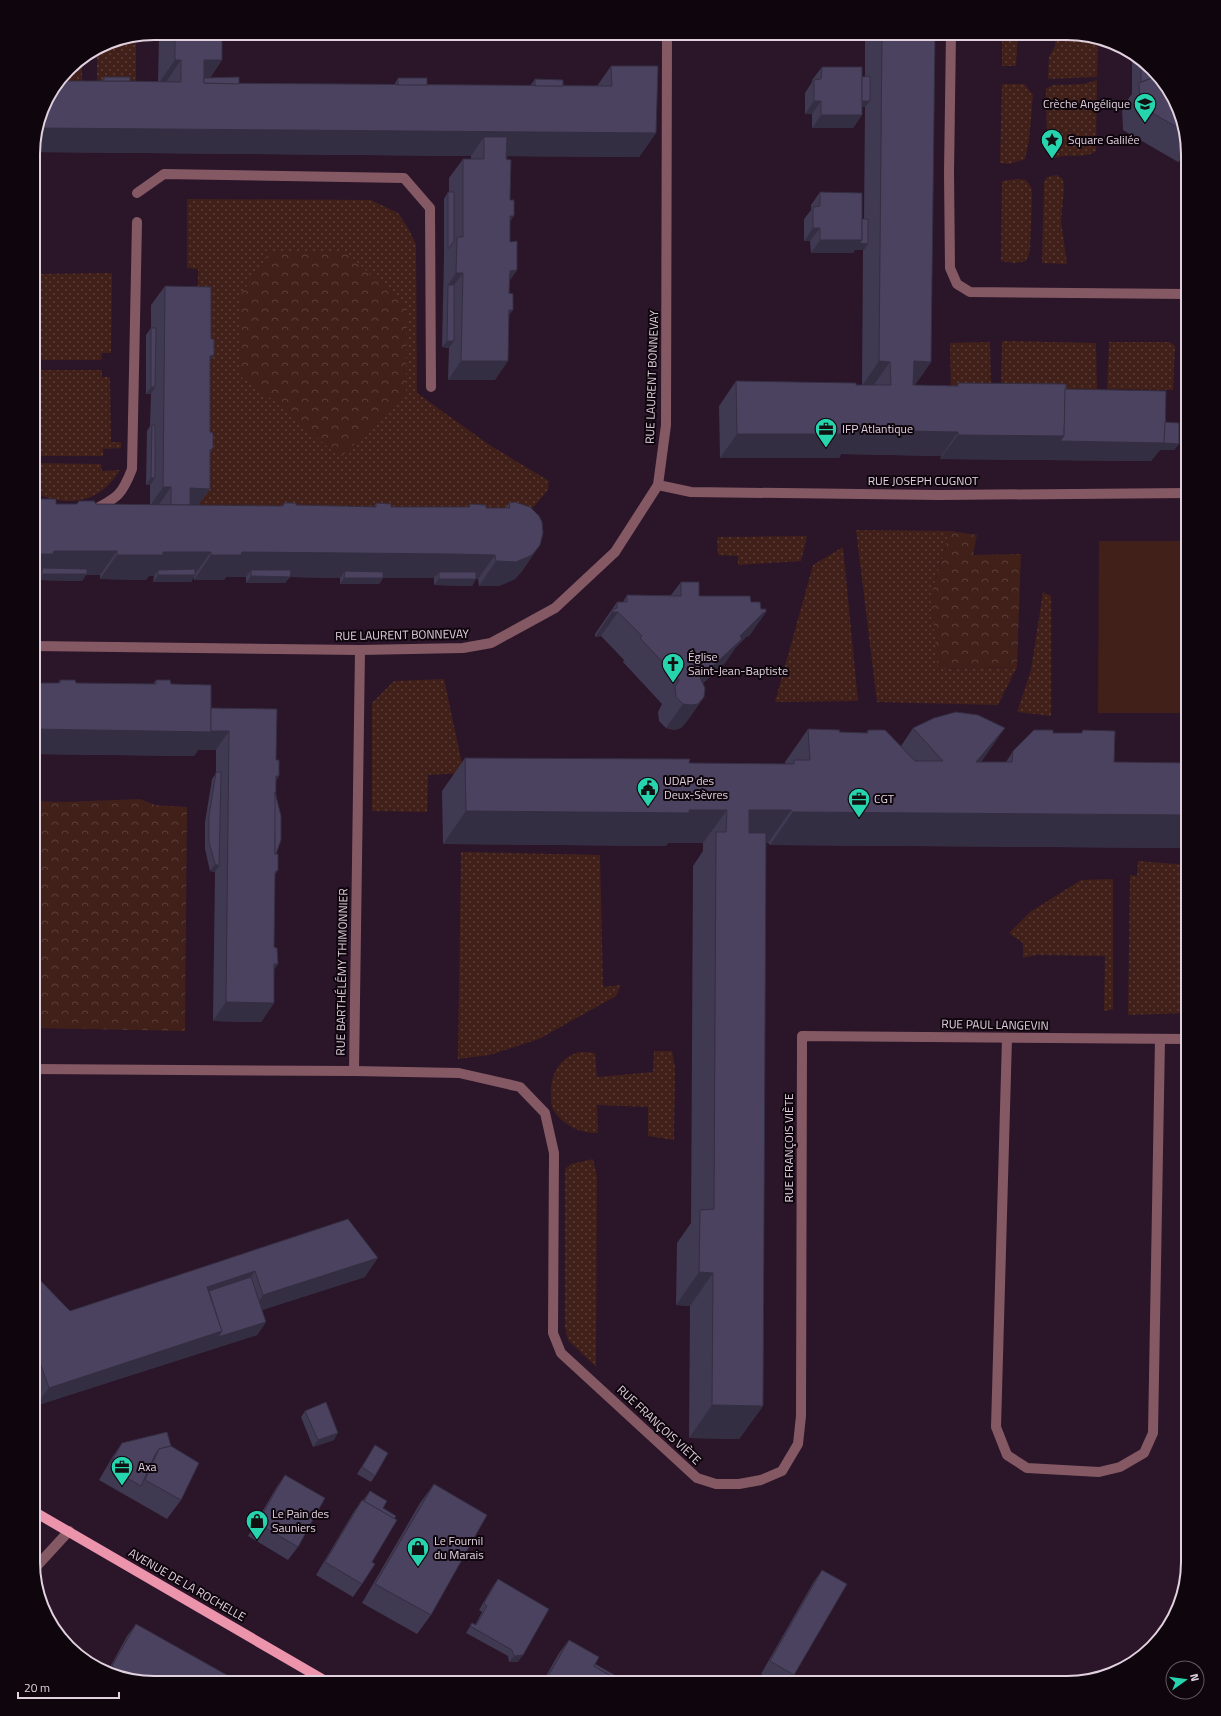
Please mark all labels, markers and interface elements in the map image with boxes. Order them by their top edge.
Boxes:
school or university icon: Crèche Angélique [1132,91,1158,124]
place label: Crèche Angélique [1043,94,1130,113]
place icon: Square Galilée [1039,127,1065,160]
place label: Square Galilée [1068,130,1140,149]
street label: RUE LAURENT BONNEVAY [640,309,663,444]
office icon: IFP Atlantique [813,416,839,449]
place label: IFP Atlantique [842,419,913,438]
street label: RUE JOSEPH CUGNOT [868,471,979,490]
street label: RUE LAURENT BONNEVAY [335,624,470,645]
place label: Église Saint-Jean-Baptiste [688,647,788,680]
church icon: Église Saint-Jean-Baptiste [660,651,686,684]
place label: UDAP des Deux-Sèvres [664,771,728,804]
public building icon: UDAP des Deux-Sèvres [635,775,661,808]
office icon: CGT [846,786,872,819]
place label: CGT [874,789,895,808]
street label: RUE BARTHÉLÉMY THIMONNIER [331,888,352,1056]
street label: RUE PAUL LANGEVIN [941,1014,1049,1035]
street label: RUE FRANÇOIS VIÈTE [779,1093,798,1203]
street label: RUE FRANÇOIS VIÈTE [613,1380,706,1469]
office icon: Axa [109,1454,135,1487]
place label: Axa [138,1457,157,1476]
place label: Le Pain des Sauniers [272,1504,330,1537]
shop icon: Le Pain des Sauniers [244,1508,270,1541]
place label: Le Fournil du Marais [434,1531,484,1564]
shop icon: Le Fournil du Marais [405,1535,431,1568]
street label: AVENUE DE LA ROCHELLE [125,1543,250,1626]
north arrow [1165,1660,1205,1700]
text: N [1186,1672,1203,1683]
scale bar [18,1674,119,1700]
text: 20 m [24,1678,50,1697]

